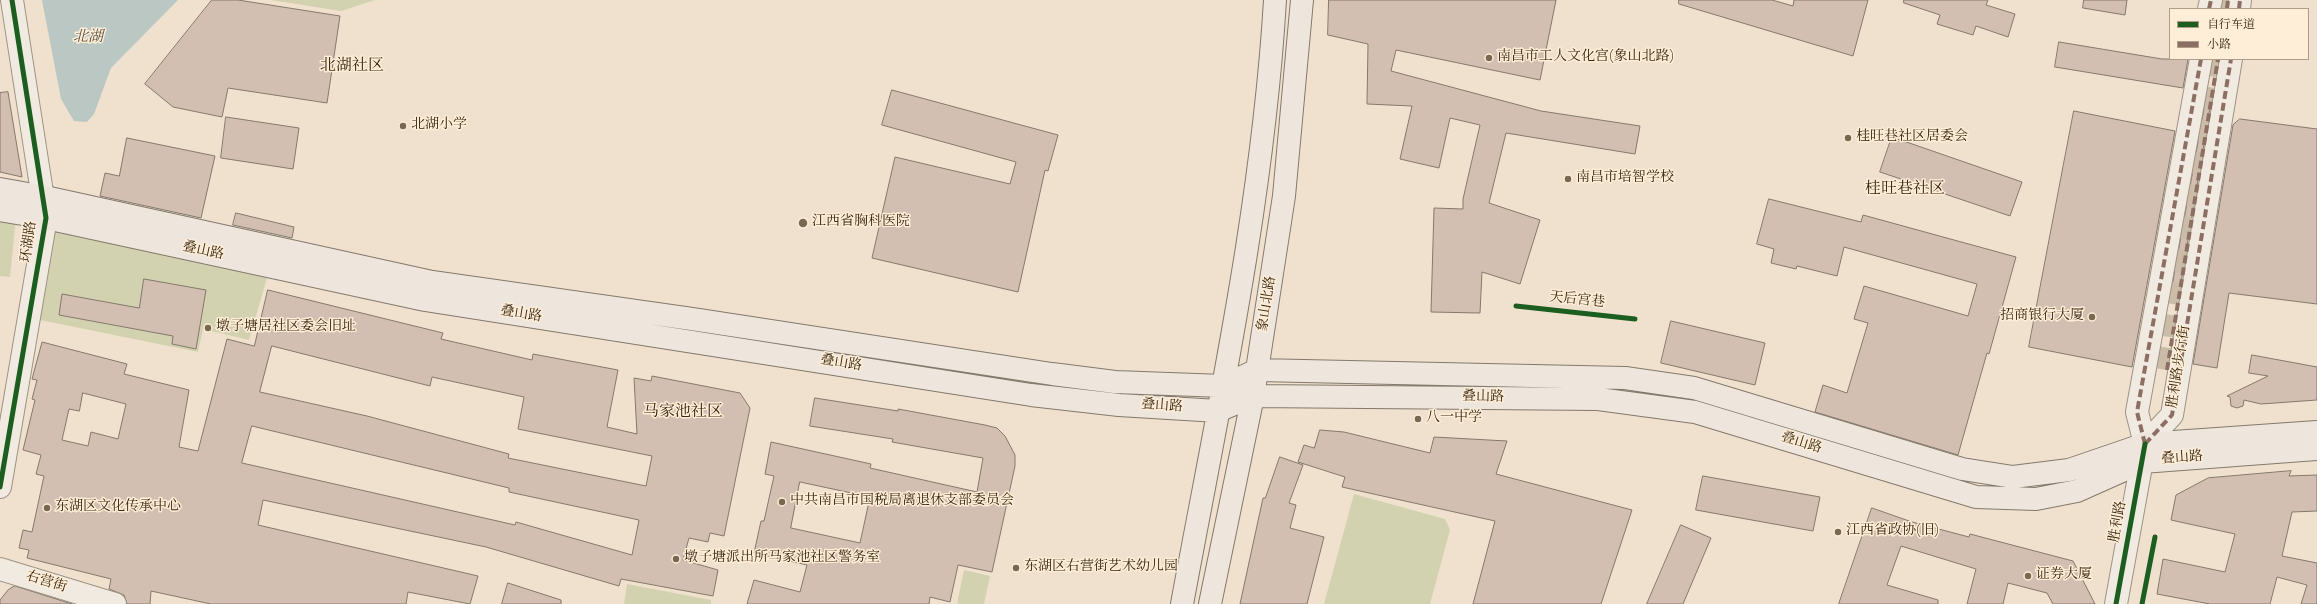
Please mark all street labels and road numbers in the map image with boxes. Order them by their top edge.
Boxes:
street label: 环湖路 [19,220,41,264]
street label: 叠山路 [181,239,225,265]
street label: 象山北路 [1255,275,1281,333]
street label: 天后宫巷 [1548,290,1606,312]
street label: 叠山路 [499,303,543,327]
street label: 胜利路步行街 [2165,324,2195,410]
street label: 叠山路 [819,352,863,376]
street label: 叠山路 [1462,389,1504,407]
street label: 叠山路 [1140,397,1184,417]
street label: 叠山路 [1778,430,1824,458]
street label: 叠山路 [2160,449,2204,469]
street label: 胜利路 [2107,500,2131,544]
street label: 右营街 [23,569,69,597]

